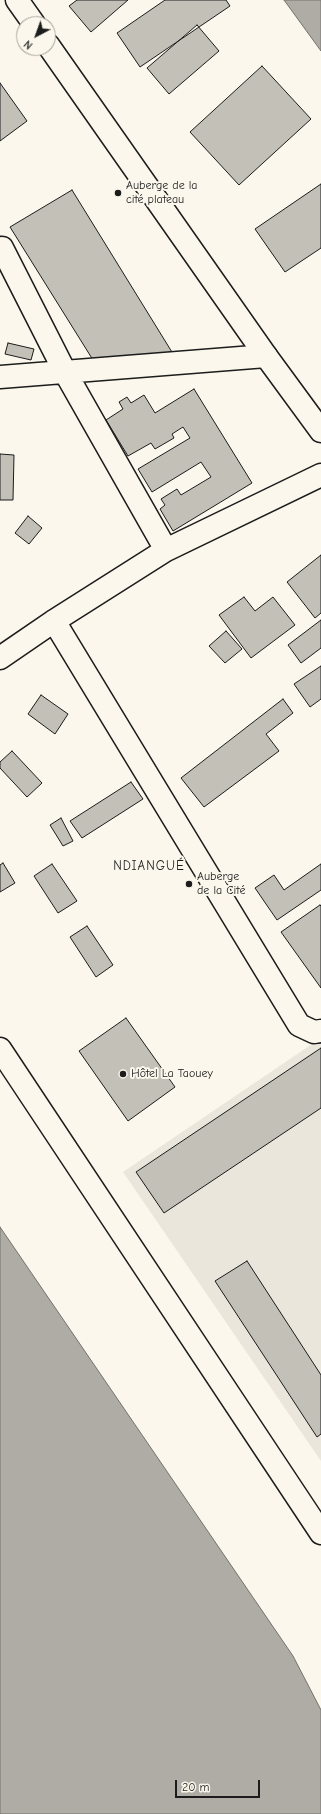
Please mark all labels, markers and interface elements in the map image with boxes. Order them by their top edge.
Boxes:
north arrow [16,16,56,56]
text: N [21,37,35,52]
place label: Auberge de la cité plateau [126,179,198,207]
marker: Auberge de la cité plateau [113,188,123,198]
district label: NDIANGUÉ [113,858,185,874]
place label: Auberge de la Cité [197,870,245,898]
marker: Auberge de la Cité [184,879,194,889]
place label: Hôtel La Taouey [131,1067,213,1081]
marker: Hôtel La Taouey [118,1069,128,1079]
scale bar [177,1772,262,1798]
text: 20 m [182,1780,210,1794]

